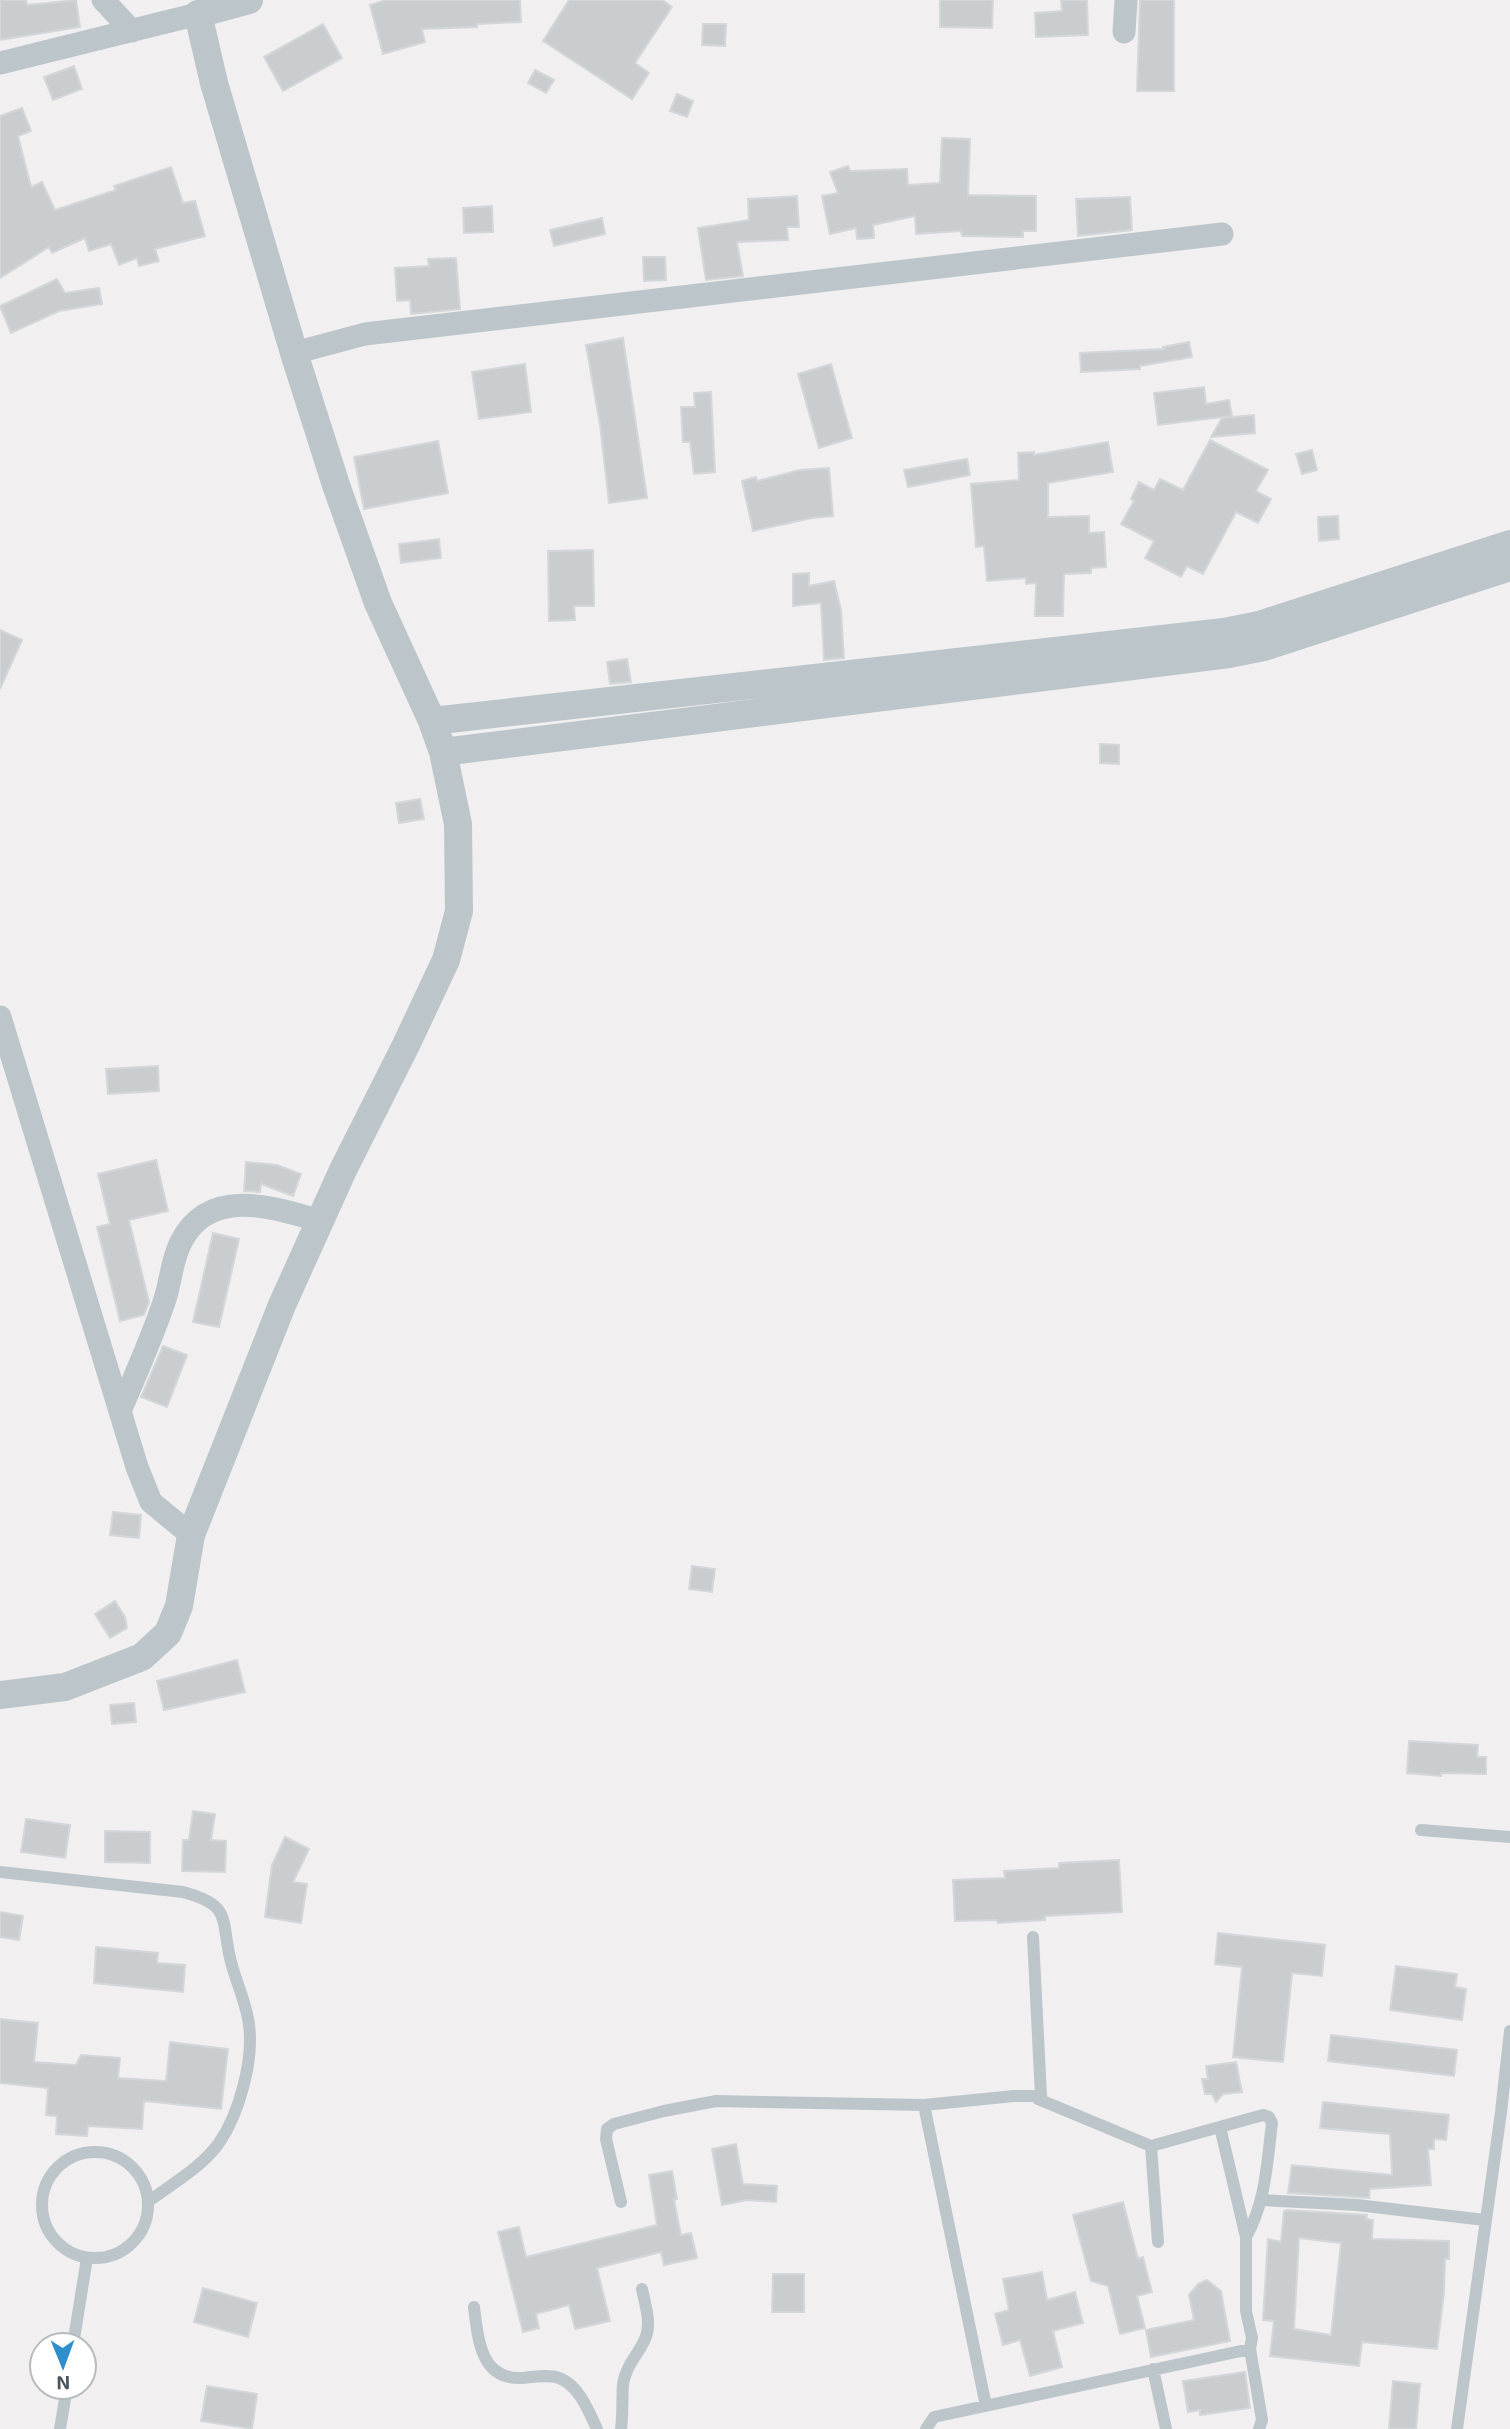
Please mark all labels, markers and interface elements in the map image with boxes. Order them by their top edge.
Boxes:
north arrow [28,2331,98,2401]
text: N [56,2372,70,2395]

